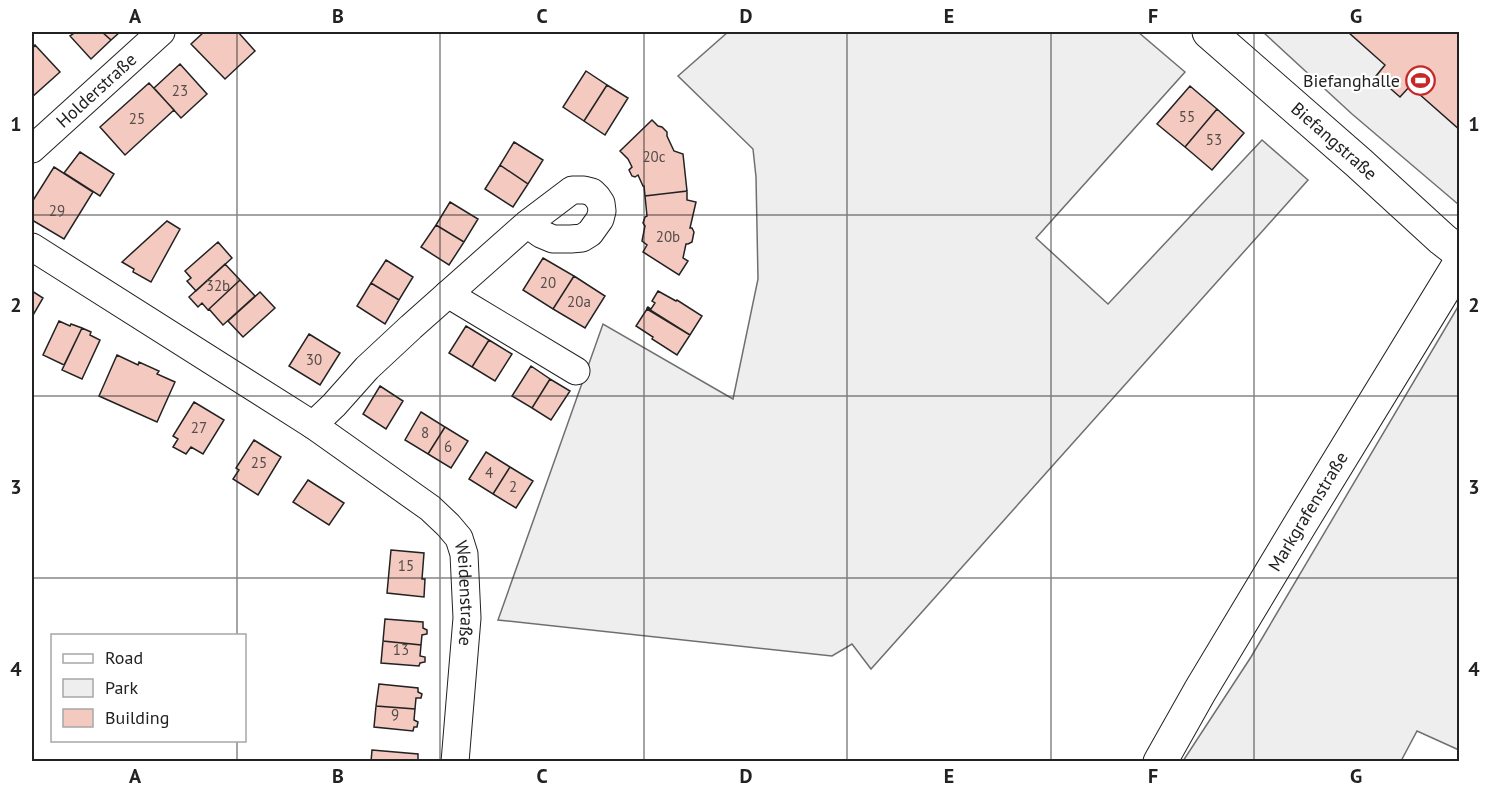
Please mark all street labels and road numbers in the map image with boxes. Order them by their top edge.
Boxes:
street label: Holderstraße [51,48,141,132]
street label: Biefangstraße [1286,97,1382,185]
street label: Markgrafenstraße [1263,447,1353,575]
street label: Weidenstraße [450,538,479,647]

